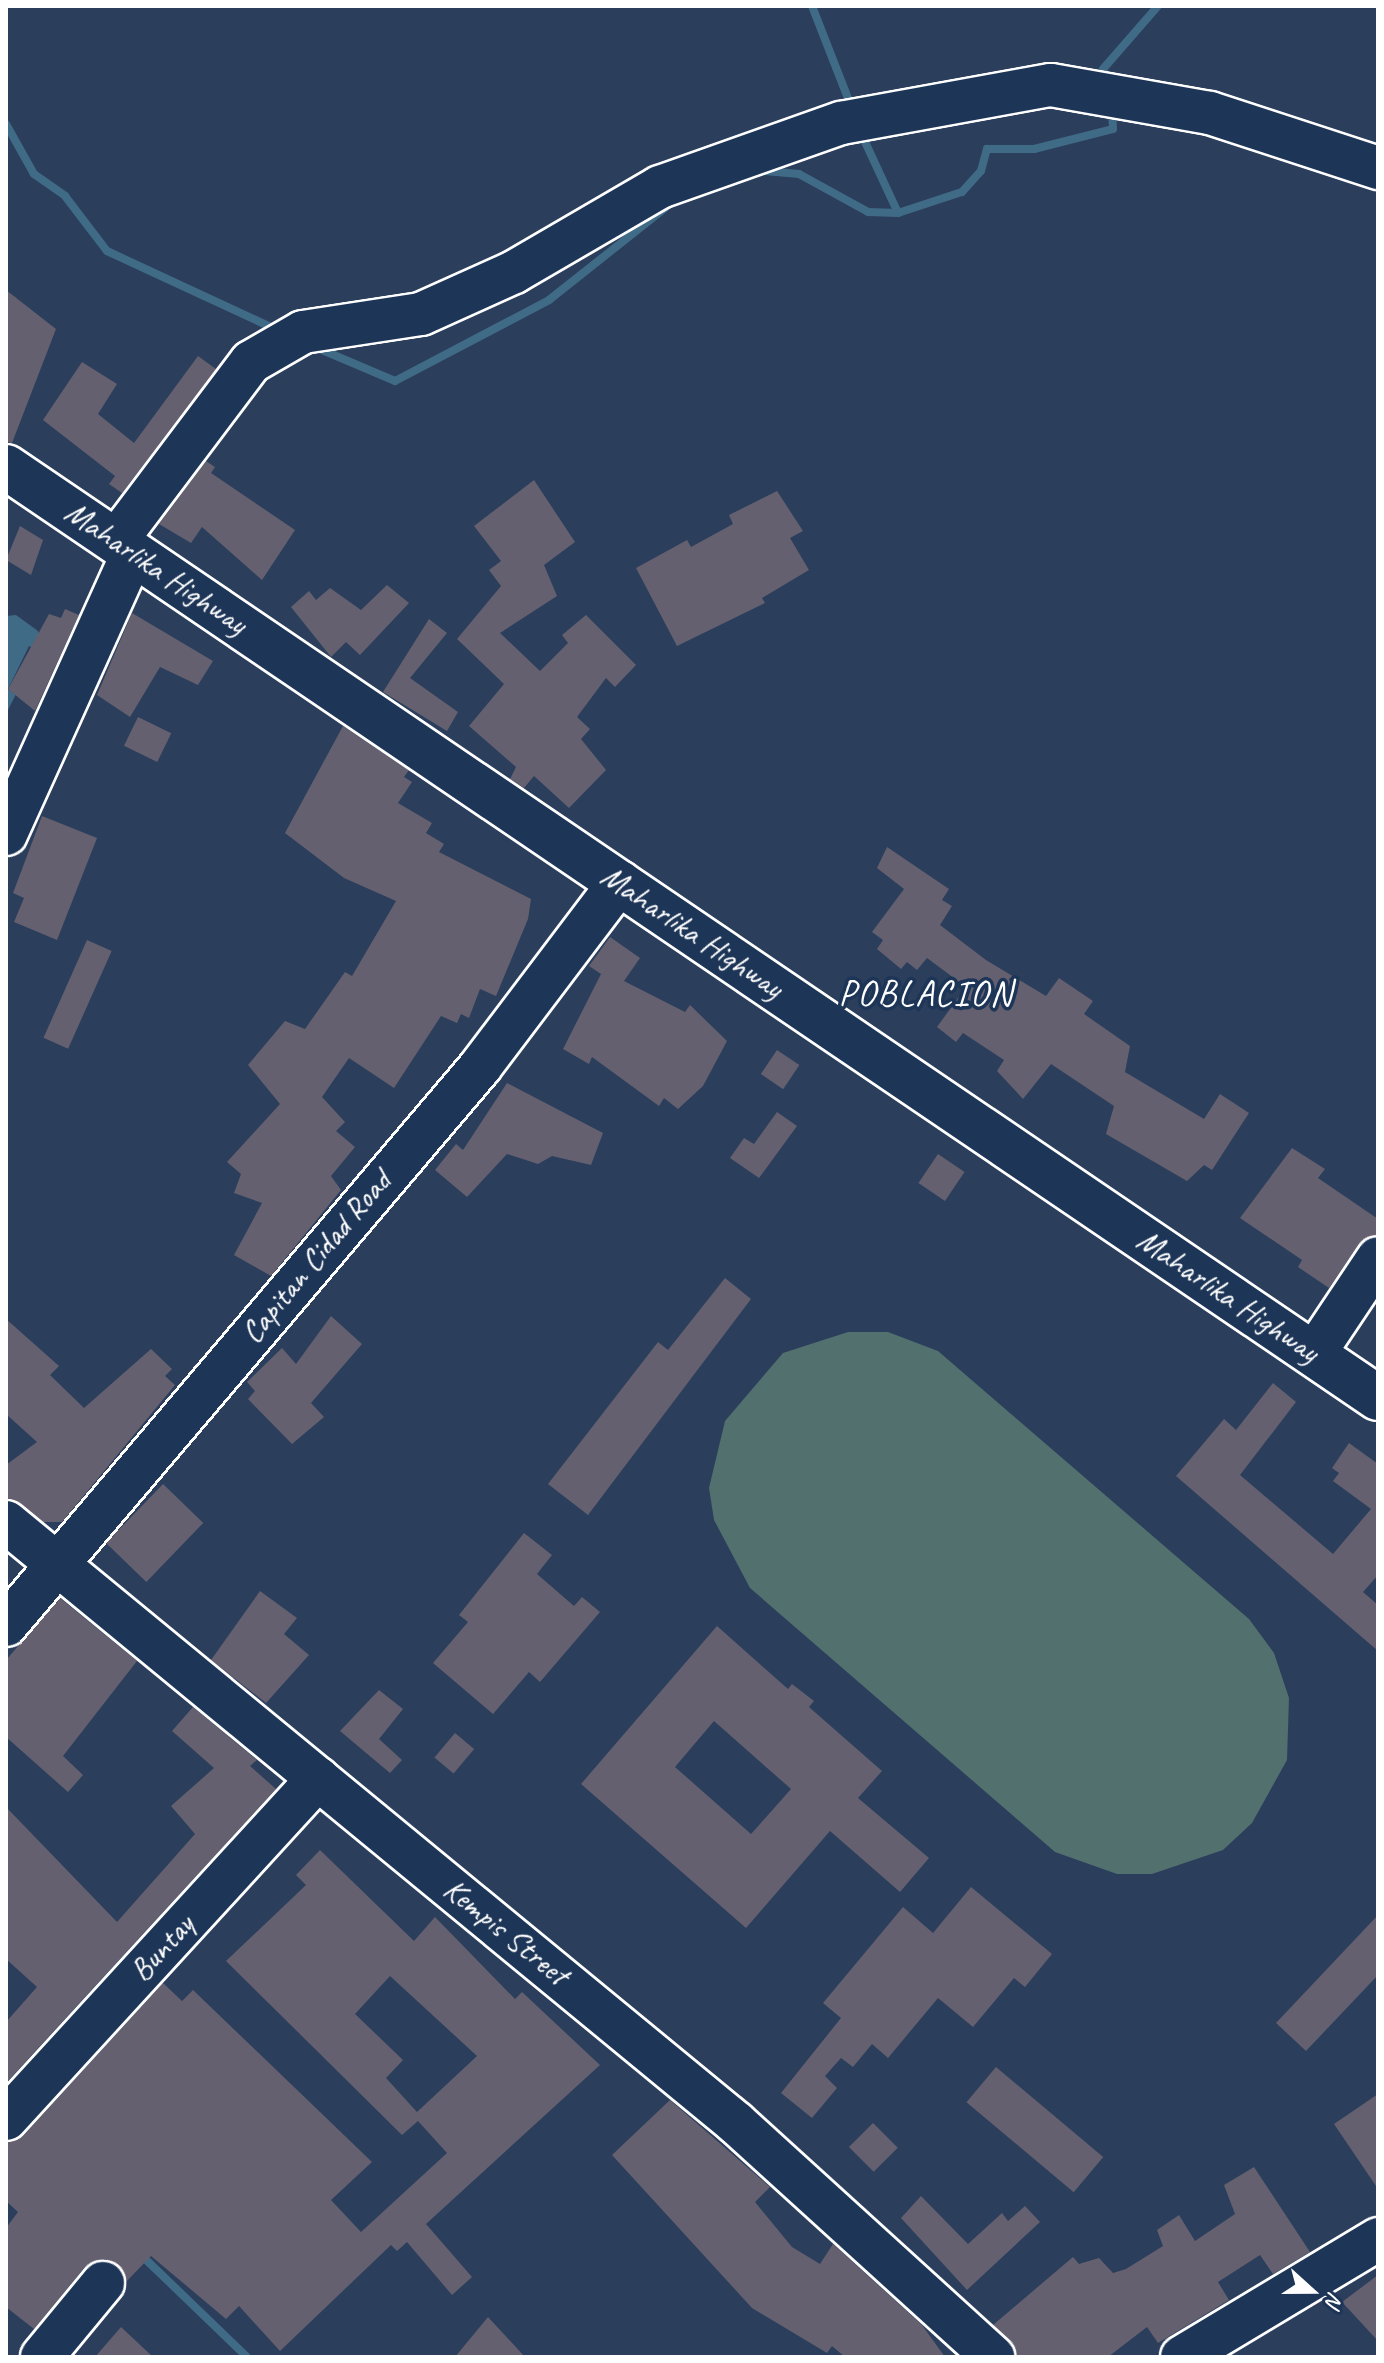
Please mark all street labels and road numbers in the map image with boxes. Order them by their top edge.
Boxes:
street label: Maharlika Highway [58,493,254,643]
street label: Maharlika Highway [594,857,790,1007]
street label: Capitan Cidad Road [233,1163,399,1351]
street label: Maharlika Highway [1130,1221,1326,1371]
street label: Kempis Street [436,1870,576,1994]
street label: Buntay [122,1906,202,1990]

